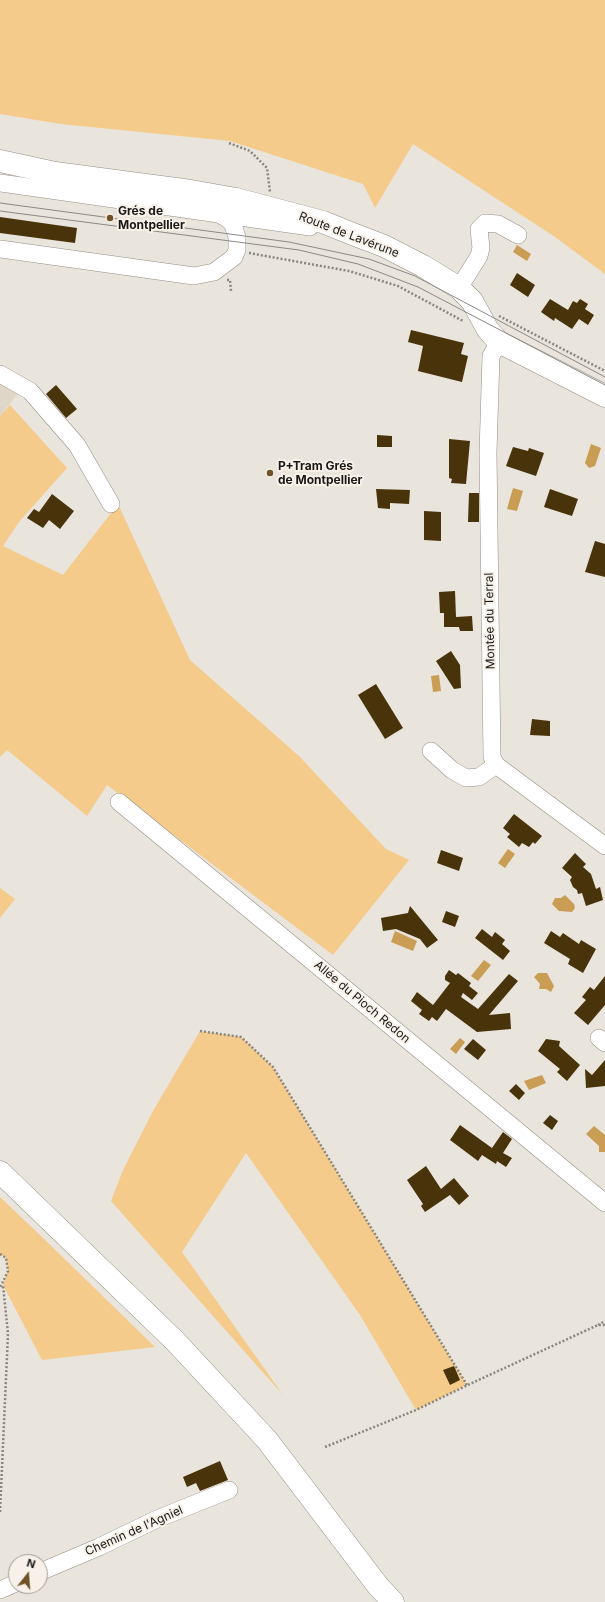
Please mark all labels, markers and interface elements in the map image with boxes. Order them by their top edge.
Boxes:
place label: Grés de Montpellier [118,204,185,232]
street label: Route de Lavérune [297,209,401,261]
marker: Grés de Montpellier [105,213,115,223]
place label: P+Tram Grés de Montpellier [278,459,362,487]
marker: P+Tram Grés de Montpellier [265,468,275,478]
street label: Montée du Terral [482,572,498,670]
street label: Allée du Pioch Redon [311,958,413,1046]
street label: Chemin de l'Agniel [83,1503,185,1559]
north arrow [8,1554,48,1594]
text: N [25,1556,37,1571]

